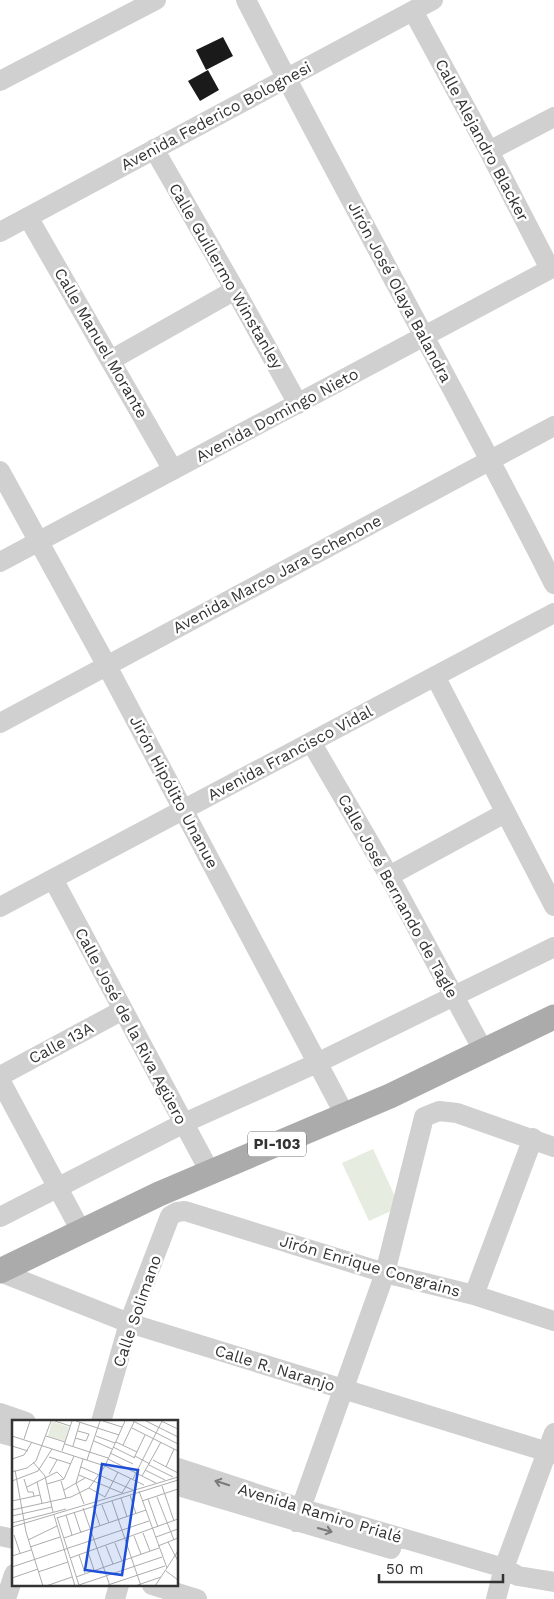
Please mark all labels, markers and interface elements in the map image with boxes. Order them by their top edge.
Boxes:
street label: Calle Alejandro Blacker [431,56,533,225]
street label: Avenida Federico Bolognesi [118,58,314,174]
street label: Calle Guillermo Winstanley [165,180,287,373]
street label: Jirón José Olaya Balandra [344,198,456,386]
street label: Calle Manuel Morante [50,265,152,421]
street label: Avenida Domingo Nieto [192,364,362,466]
street label: Avenida Marco Jara Schenone [169,511,385,637]
street label: Avenida Francisco Vidal [204,701,376,805]
street label: Jirón Hipólito Unanue [126,712,222,872]
street label: Calle José Bernando de Tagle [334,791,462,1001]
street label: Calle José de la Riva Agüero [71,924,191,1128]
street label: Calle 13A [25,1018,97,1068]
road number: PI-103 [248,1132,306,1156]
street label: Jirón Enrique Congrains [278,1231,462,1301]
street label: Calle Solimano [109,1252,165,1370]
street label: Calle R. Naranjo [213,1341,337,1395]
inset map [12,1420,179,1586]
one-way arrow [214,1477,230,1487]
street label: Avenida Ramiro Prialé [236,1479,404,1547]
one-way arrow [316,1526,332,1536]
scale bar [379,1552,503,1584]
text: 50 m [386,1560,423,1578]

